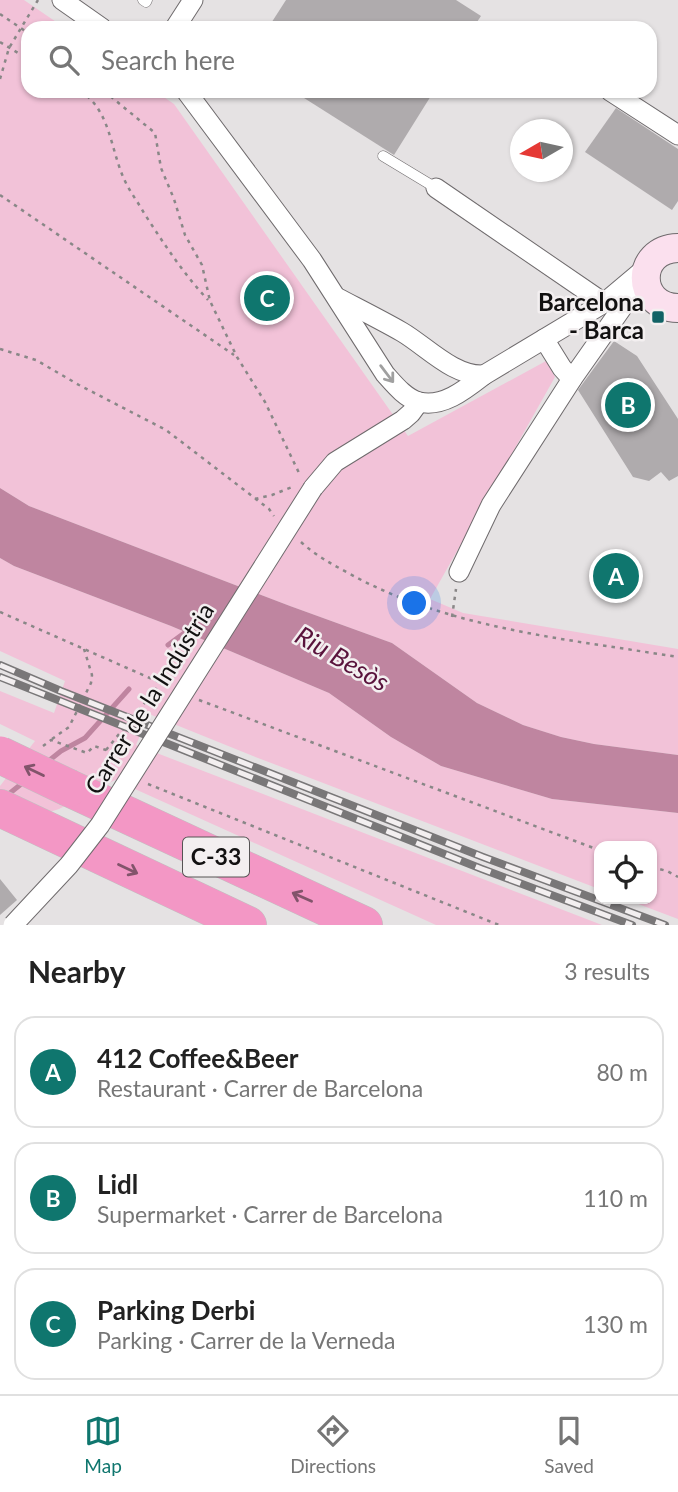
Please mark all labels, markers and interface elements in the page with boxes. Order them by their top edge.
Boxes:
search box [21,21,657,98]
icon: search [45,41,83,79]
text: Search here [101,44,235,76]
north arrow [510,119,573,182]
pin: C [244,272,290,324]
place label: Barcelona - Barca [538,287,644,344]
marker: Barcelona - Barca [650,309,666,325]
one-way arrow [379,365,394,383]
pin: B [605,379,651,431]
pin: A [593,550,639,602]
your location [397,586,431,620]
street label: Carrer de la Indústria [78,597,219,799]
water label: Riu Besòs [290,619,395,698]
one-way arrow [24,764,45,778]
road number: C-33 [183,838,249,876]
map controls [594,841,657,904]
button: locate [594,841,657,904]
one-way arrow [117,863,138,876]
one-way arrow [292,890,313,903]
text: Nearby [28,953,126,989]
text: 3 results [564,957,650,985]
text: 412 Coffee&Beer [97,1042,298,1074]
text: A [45,1058,61,1086]
text: 80 m [597,1058,648,1086]
text: Restaurant · Carrer de Barcelona [97,1074,423,1102]
text: Lidl [97,1168,138,1200]
text: B [45,1184,61,1212]
text: 110 m [583,1184,648,1212]
text: Supermarket · Carrer de Barcelona [97,1200,443,1228]
text: Parking Derbi [97,1294,255,1326]
text: C [45,1310,61,1338]
text: 130 m [583,1310,648,1338]
text: Parking · Carrer de la Verneda [97,1326,395,1354]
tab: Map [84,1412,122,1477]
tab: Directions [290,1412,376,1477]
tab: Saved [544,1412,594,1477]

